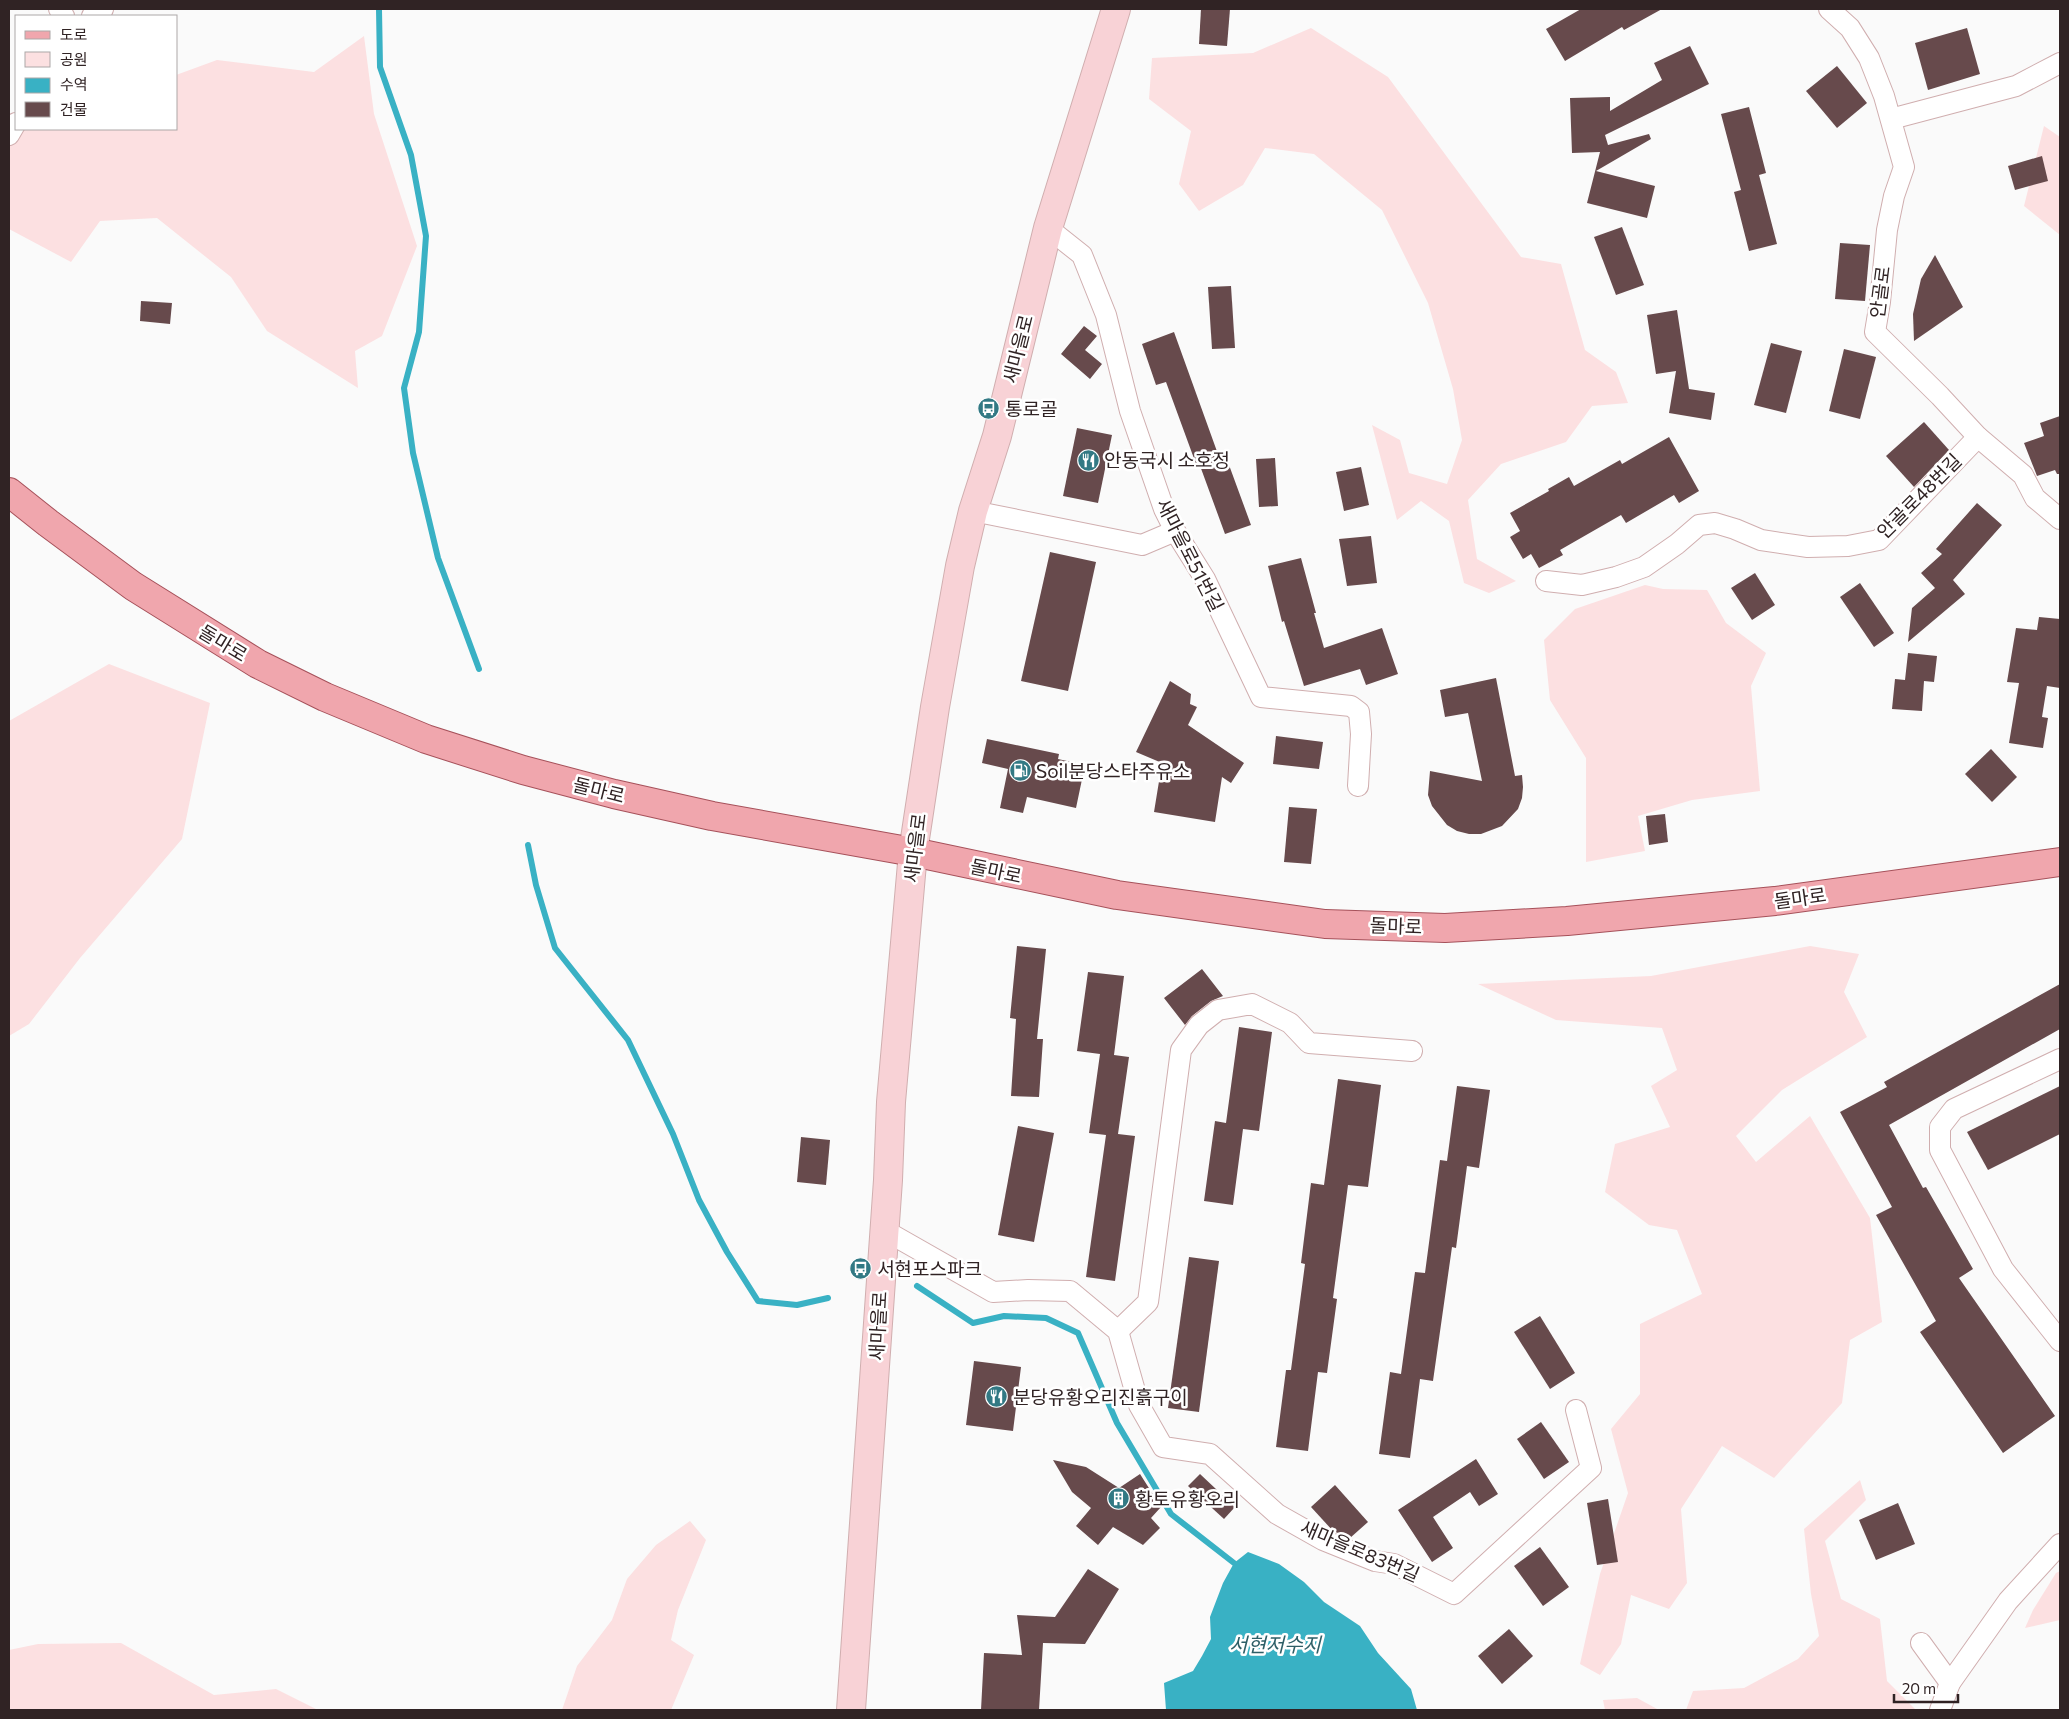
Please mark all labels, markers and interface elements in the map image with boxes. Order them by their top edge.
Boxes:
legend [15,15,178,130]
text: 도로 [60,25,88,43]
text: 공원 [60,50,88,68]
text: 수역 [60,75,88,93]
text: 건물 [60,100,88,118]
street label: 안골로 [1865,265,1894,319]
street label: 새마을로 [998,312,1037,386]
bus stop icon: 통로골 [977,397,1001,421]
place label: 통로골 [1005,397,1057,420]
restaurant icon: 안동국시 소호정 [1076,448,1100,472]
place label: 안동국시 소호정 [1104,448,1230,471]
street label: 안골로48번길 [1872,449,1966,543]
street label: 새마을로51번길 [1152,494,1229,615]
street label: 돌마로 [195,619,252,666]
fuel station icon: Soil분당스타주유소 [1008,759,1032,783]
place label: Soil분당스타주유소 [1036,759,1191,782]
street label: 돌마로 [571,772,627,807]
street label: 새마을로 [899,812,930,884]
street label: 돌마로 [968,854,1024,887]
street label: 돌마로 [1772,882,1828,913]
street label: 돌마로 [1369,913,1423,938]
bus stop icon: 서현포스파크 [849,1257,873,1281]
place label: 서현포스파크 [877,1257,982,1280]
street label: 새마을로 [864,1290,891,1361]
restaurant icon: 분당유황오리진흙구이 [985,1385,1009,1409]
place label: 분당유황오리진흙구이 [1013,1385,1188,1408]
building icon: 황토유황오리 [1107,1487,1131,1511]
place label: 황토유황오리 [1135,1487,1240,1510]
street label: 새마을로83번길 [1297,1515,1423,1586]
water label: 서현저수지 [1229,1632,1323,1656]
scale bar [1894,1672,1958,1704]
text: 20 m [1902,1679,1936,1697]

